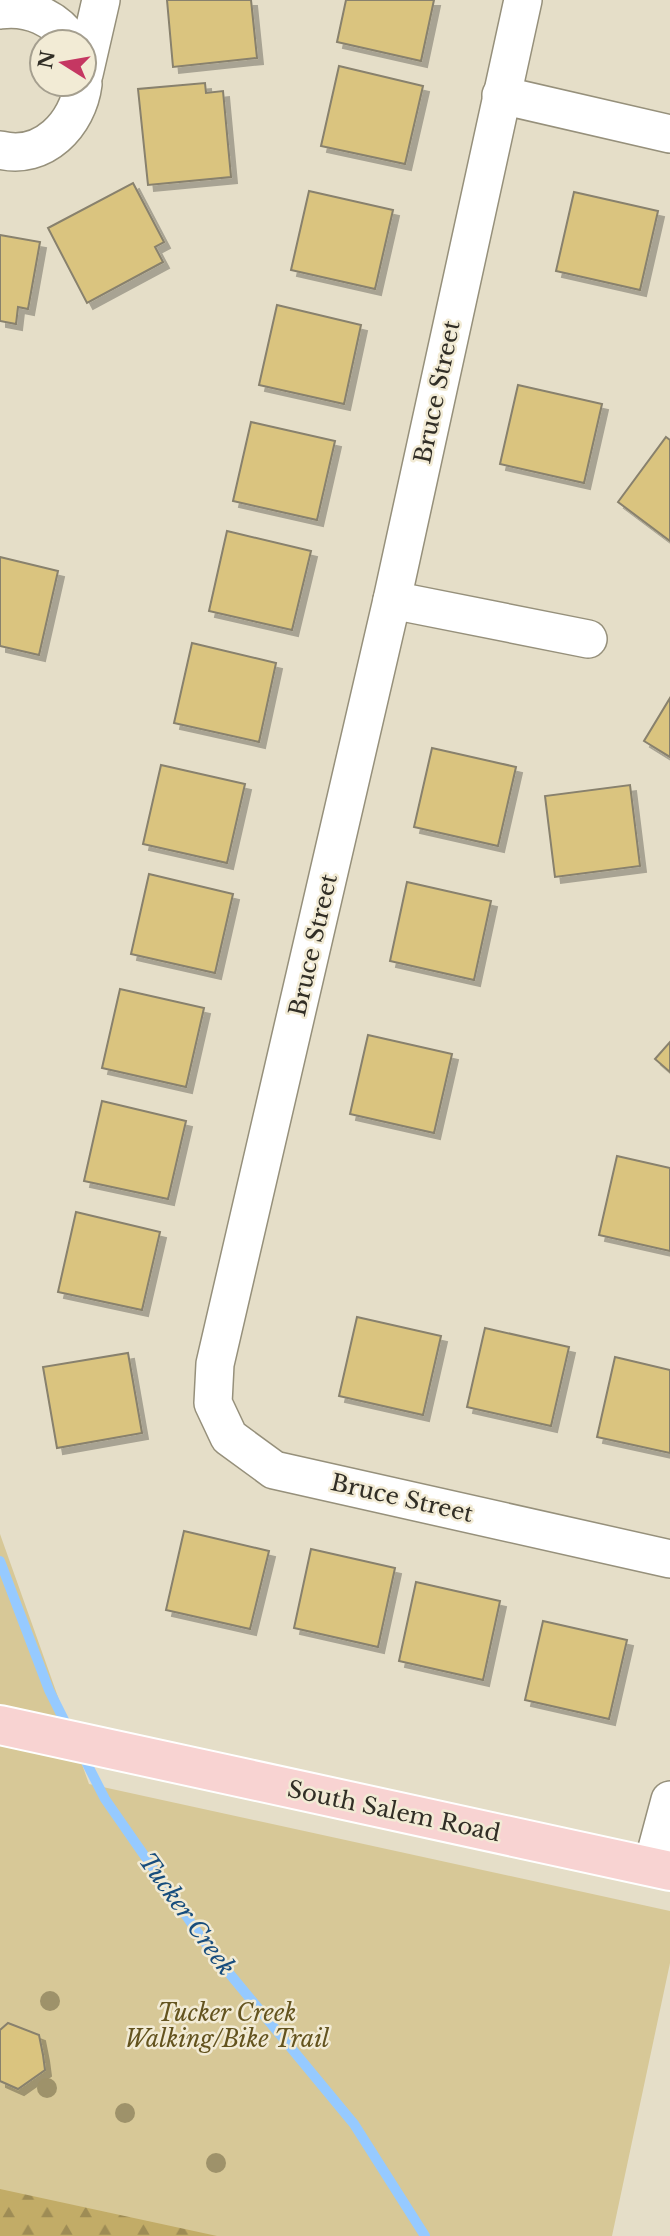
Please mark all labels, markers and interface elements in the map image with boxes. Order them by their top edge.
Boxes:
north arrow [28,28,98,98]
text: N [34,49,60,71]
street label: Bruce Street [408,318,466,466]
street label: Bruce Street [283,871,343,1019]
street label: Bruce Street [328,1468,476,1528]
street label: South Salem Road [285,1775,503,1847]
water label: Tucker Creek [133,1847,241,1981]
park label: Tucker Creek Walking/Bike Trail [125,1999,330,2053]

